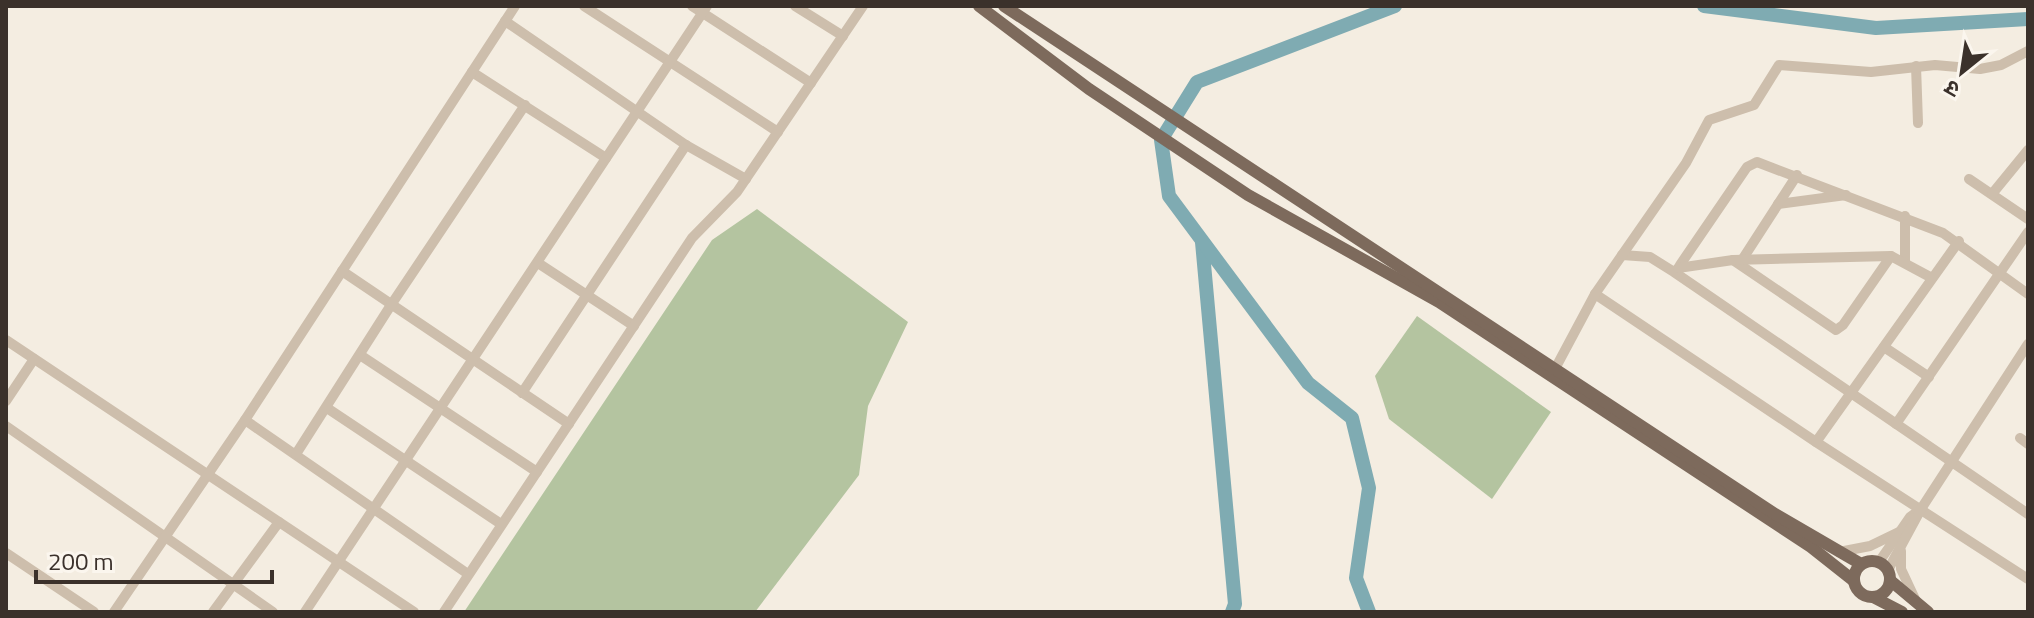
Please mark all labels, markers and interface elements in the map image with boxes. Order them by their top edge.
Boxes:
north arrow [1922,32,2002,112]
text: उ [1937,71,1966,107]
scale bar [36,534,272,584]
text: 200 m [48,543,114,579]

